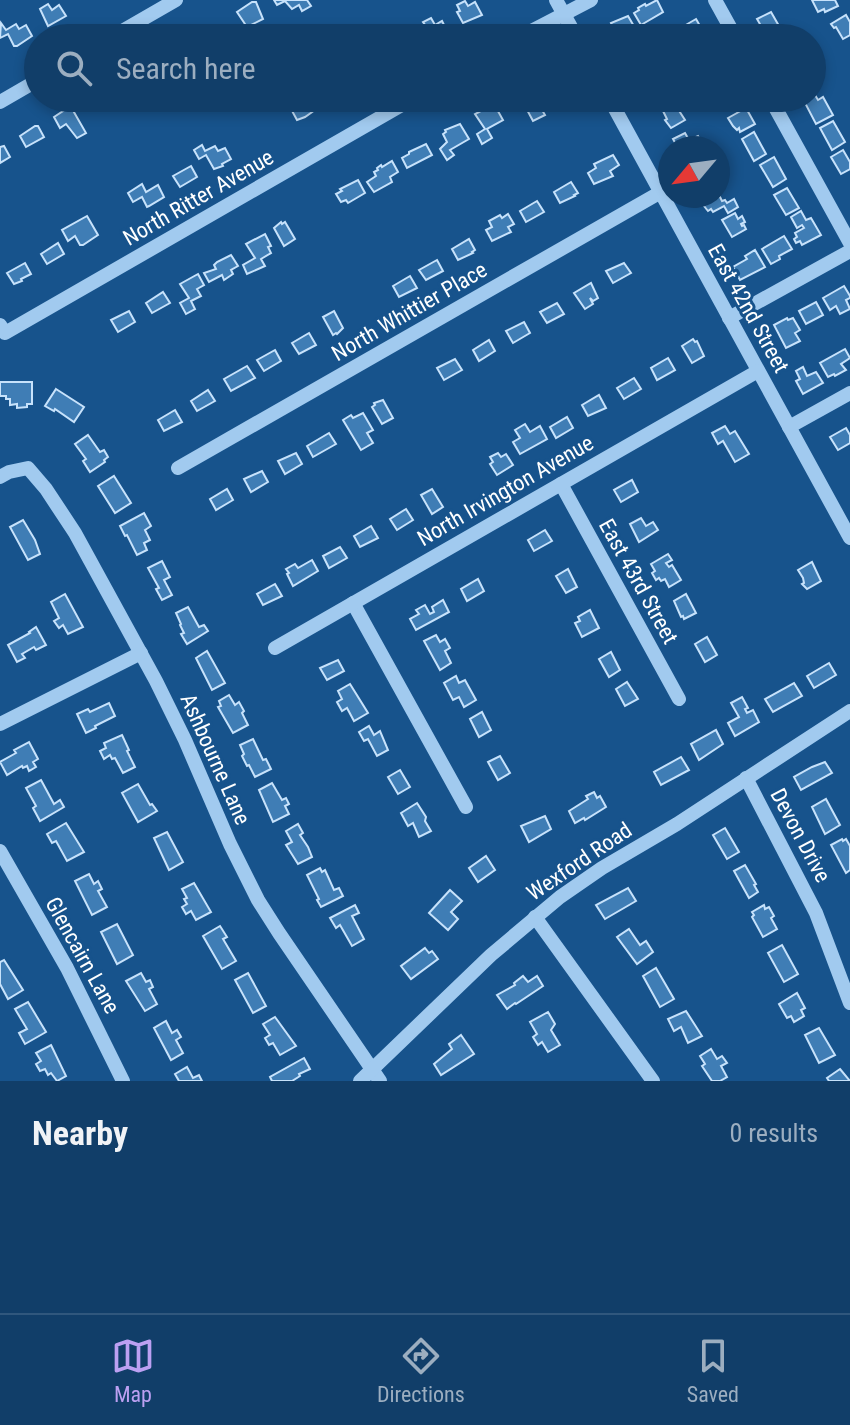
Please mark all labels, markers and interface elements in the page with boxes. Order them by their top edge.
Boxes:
search box [24,24,826,112]
icon: search [52,46,96,90]
text: Search here [116,51,256,86]
north arrow [658,136,730,208]
street label: North Ritter Avenue [119,144,278,251]
street label: East 42nd Street [703,240,794,377]
street label: North Whittier Place [327,257,491,366]
street label: North Irvington Avenue [413,430,598,551]
street label: East 43rd Street [594,514,683,648]
street label: Ashbourne Lane [176,690,256,828]
street label: Devon Drive [765,784,836,886]
street label: Wexford Road [522,817,636,906]
street label: Glencairn Lane [40,893,125,1018]
text: Nearby [32,1113,128,1153]
text: 0 results [729,1118,818,1148]
tab: Map [111,1334,155,1407]
tab: Directions [377,1334,465,1407]
tab: Saved [687,1334,739,1407]

